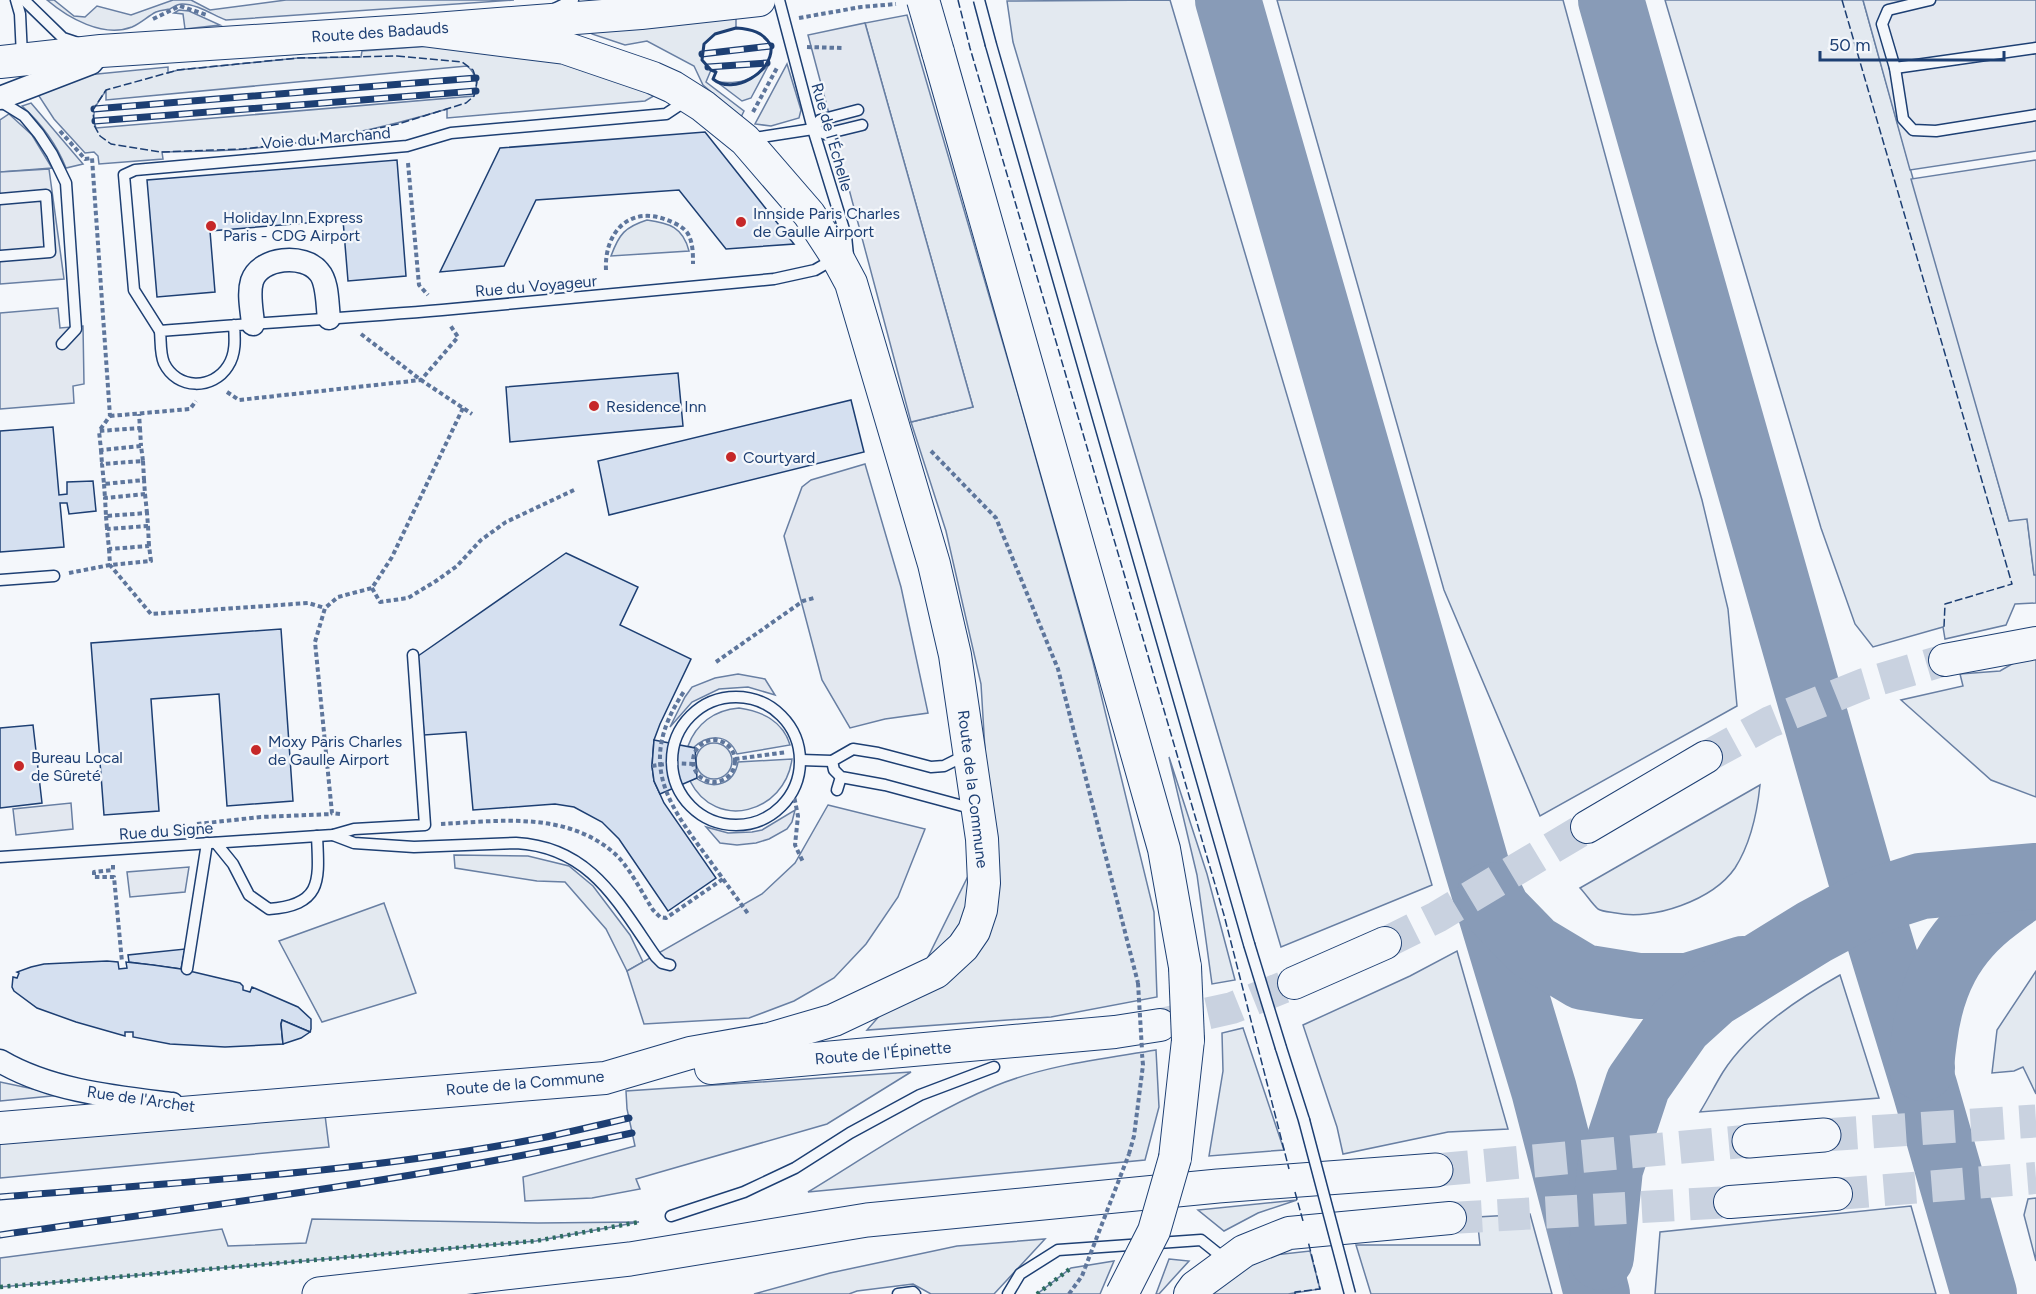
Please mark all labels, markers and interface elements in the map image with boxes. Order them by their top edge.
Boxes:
street label: Route des Badauds [311,18,449,46]
scale bar [1820,24,2004,62]
text: 50 m [1829,34,1871,56]
street label: Rue de l'Échelle [807,81,857,194]
street label: Voie du Marchand [261,123,391,153]
place label: Innside Paris Charles de Gaulle Airport [753,204,900,241]
place label: Holiday Inn Express Paris - CDG Airport [223,208,363,245]
marker: Innside Paris Charles de Gaulle Airport [734,215,748,229]
marker: Holiday Inn Express Paris - CDG Airport [204,219,218,233]
street label: Rue du Voyageur [474,271,598,301]
place label: Residence Inn [606,397,707,416]
marker: Residence Inn [587,399,601,413]
place label: Courtyard [743,448,815,467]
marker: Courtyard [724,450,738,464]
street label: Route de la Commune [954,709,992,869]
place label: Moxy Paris Charles de Gaulle Airport [268,732,402,769]
marker: Moxy Paris Charles de Gaulle Airport [249,743,263,757]
place label: Bureau Local de Sûreté [31,748,123,785]
marker: Bureau Local de Sûreté [12,759,26,773]
street label: Rue du Signe [118,818,214,844]
street label: Route de l'Épinette [814,1038,952,1068]
street label: Route de la Commune [445,1067,605,1099]
street label: Rue de l'Archet [86,1082,196,1116]

